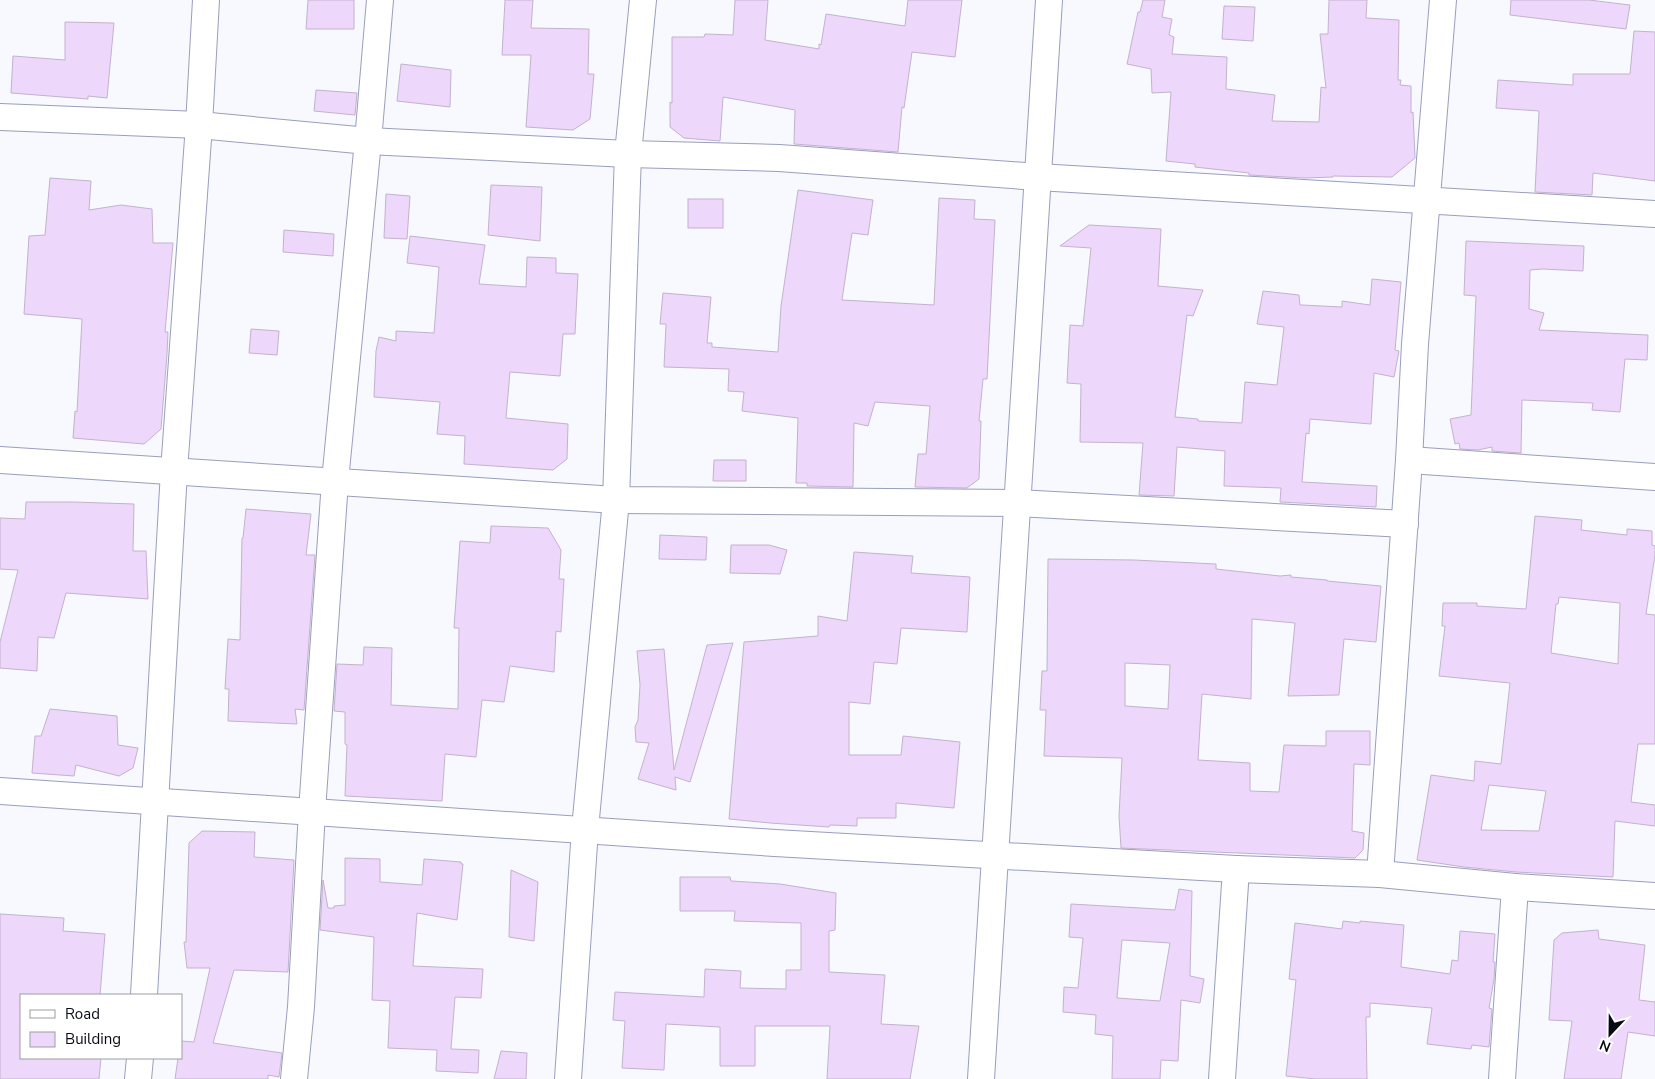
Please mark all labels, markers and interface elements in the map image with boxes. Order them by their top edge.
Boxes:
legend [20,994,182,1059]
text: Road [65,1004,100,1024]
north arrow [1585,1009,1635,1059]
text: Building [65,1029,121,1049]
text: N [1597,1035,1614,1056]

